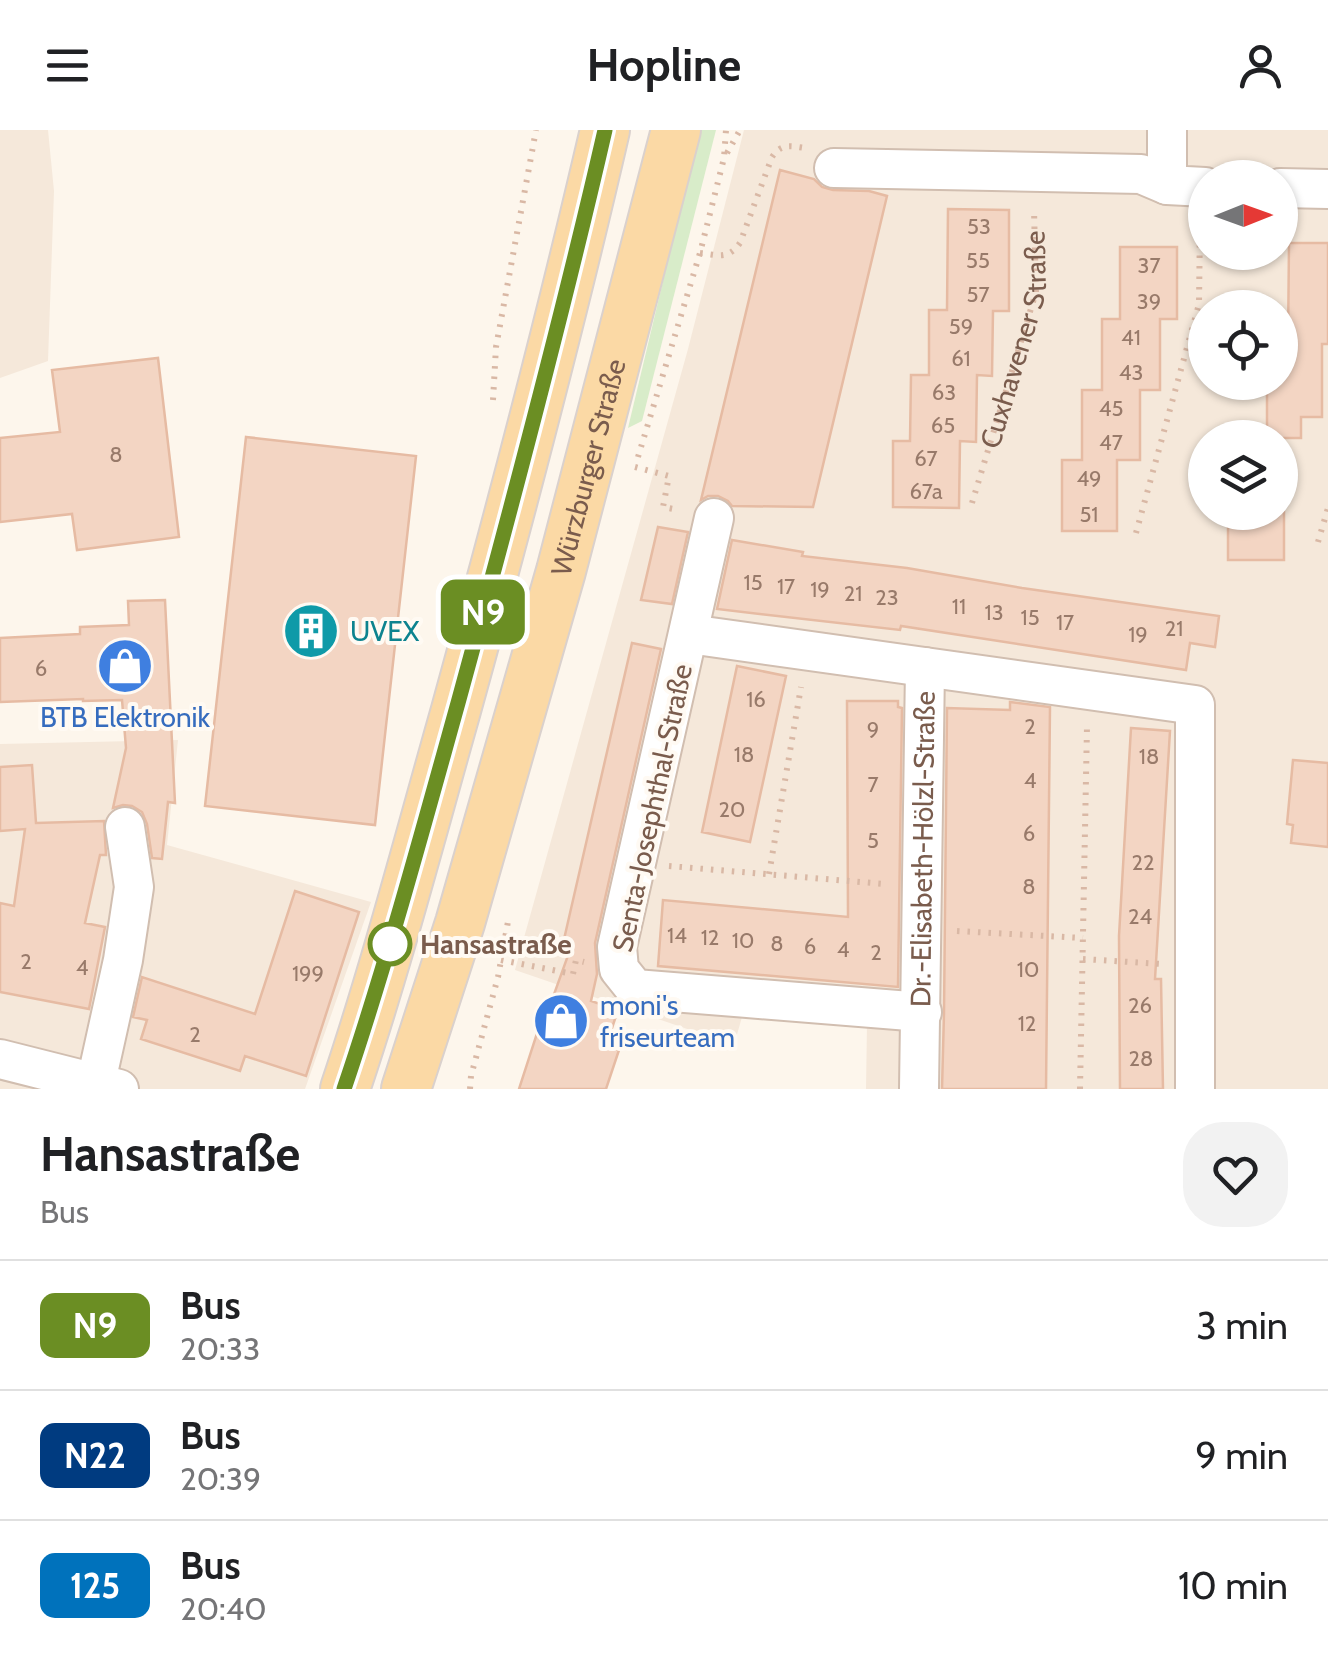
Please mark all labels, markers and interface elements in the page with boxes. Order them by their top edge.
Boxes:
icon: menu [40,38,95,93]
text: Hopline [587,38,741,92]
icon: person [1233,38,1288,93]
north arrow [1188,160,1298,270]
map controls [1188,160,1298,530]
house number: 53 [967,213,991,240]
street label: Cuxhavener Straße [973,230,1053,452]
house number: 55 [966,247,990,274]
house number: 37 [1138,252,1160,279]
house number: 57 [967,281,989,308]
house number: 39 [1137,288,1161,315]
button: locate [1188,290,1298,400]
house number: 59 [949,313,973,340]
house number: 41 [1121,324,1141,351]
house number: 61 [951,345,971,372]
street label: Würzburger Straße [544,355,633,579]
house number: 43 [1119,359,1143,386]
house number: 63 [932,379,956,406]
house number: 45 [1099,395,1123,422]
house number: 65 [931,412,955,439]
button: layers [1188,420,1298,530]
house number: 47 [1099,429,1123,456]
house number: 8 [109,441,123,468]
house number: 67 [914,445,938,472]
house number: 49 [1076,465,1102,492]
house number: 67a [909,478,943,505]
house number: 51 [1079,501,1099,528]
house number: 15 [743,569,763,596]
house number: 17 [777,573,795,600]
house number: 19 [810,576,830,603]
line badge: N9 [438,580,528,644]
house number: 21 [844,580,862,607]
house number: 23 [875,584,899,611]
text: N9 [461,591,505,634]
house number: 11 [952,593,966,620]
house number: 13 [984,599,1004,626]
building icon: UVEX [281,601,341,661]
house number: 15 [1020,604,1040,631]
house number: 17 [1056,609,1074,636]
place label: UVEX [350,614,420,648]
house number: 21 [1165,615,1183,642]
house number: 19 [1128,621,1148,648]
shop icon: BTB Elektronik [95,636,155,696]
house number: 6 [35,655,47,682]
street label: Senta-Josephthal-Straße [605,661,699,955]
house number: 16 [746,686,766,713]
street label: Dr.-Elisabeth-Hölzl-Straße [903,691,942,1007]
place label: BTB Elektronik [40,700,211,734]
house number: 2 [1024,713,1036,740]
house number: 9 [867,716,879,743]
house number: 18 [734,741,754,768]
house number: 18 [1139,743,1159,770]
house number: 4 [1024,767,1037,794]
house number: 7 [867,771,879,798]
house number: 20 [719,796,745,823]
house number: 6 [1023,820,1035,847]
house number: 5 [867,827,879,854]
house number: 22 [1131,849,1155,876]
house number: 8 [1022,873,1036,900]
house number: 24 [1128,903,1152,930]
house number: 14 [667,922,687,949]
marker: Hansastraße [369,923,411,965]
house number: 12 [701,924,719,951]
place label: Hansastraße [420,927,572,961]
house number: 10 [732,927,754,954]
house number: 8 [770,930,784,957]
house number: 6 [804,933,816,960]
house number: 4 [837,936,850,963]
house number: 2 [870,939,882,966]
house number: 2 [20,948,32,975]
house number: 4 [76,954,89,981]
house number: 10 [1017,956,1039,983]
house number: 199 [292,960,324,987]
place label: moni's friseurteam [600,988,735,1054]
shop icon: moni's friseurteam [531,991,591,1051]
house number: 26 [1128,992,1152,1019]
house number: 12 [1018,1010,1036,1037]
house number: 2 [189,1021,201,1048]
house number: 28 [1129,1045,1153,1072]
button: heart [1183,1122,1288,1227]
text: Hansastraße [40,1125,300,1183]
text: Bus [40,1192,89,1231]
text: Bus [180,1282,241,1329]
text: 3 min [1196,1302,1288,1349]
text: N9 [73,1304,117,1347]
text: 20:33 [180,1329,260,1368]
text: Bus [180,1412,241,1459]
text: 9 min [1195,1432,1288,1479]
text: N22 [64,1434,126,1477]
text: 20:39 [180,1459,261,1498]
text: Bus [180,1542,241,1589]
text: 10 min [1178,1562,1288,1609]
text: 125 [70,1564,120,1607]
text: 20:40 [180,1589,267,1628]

